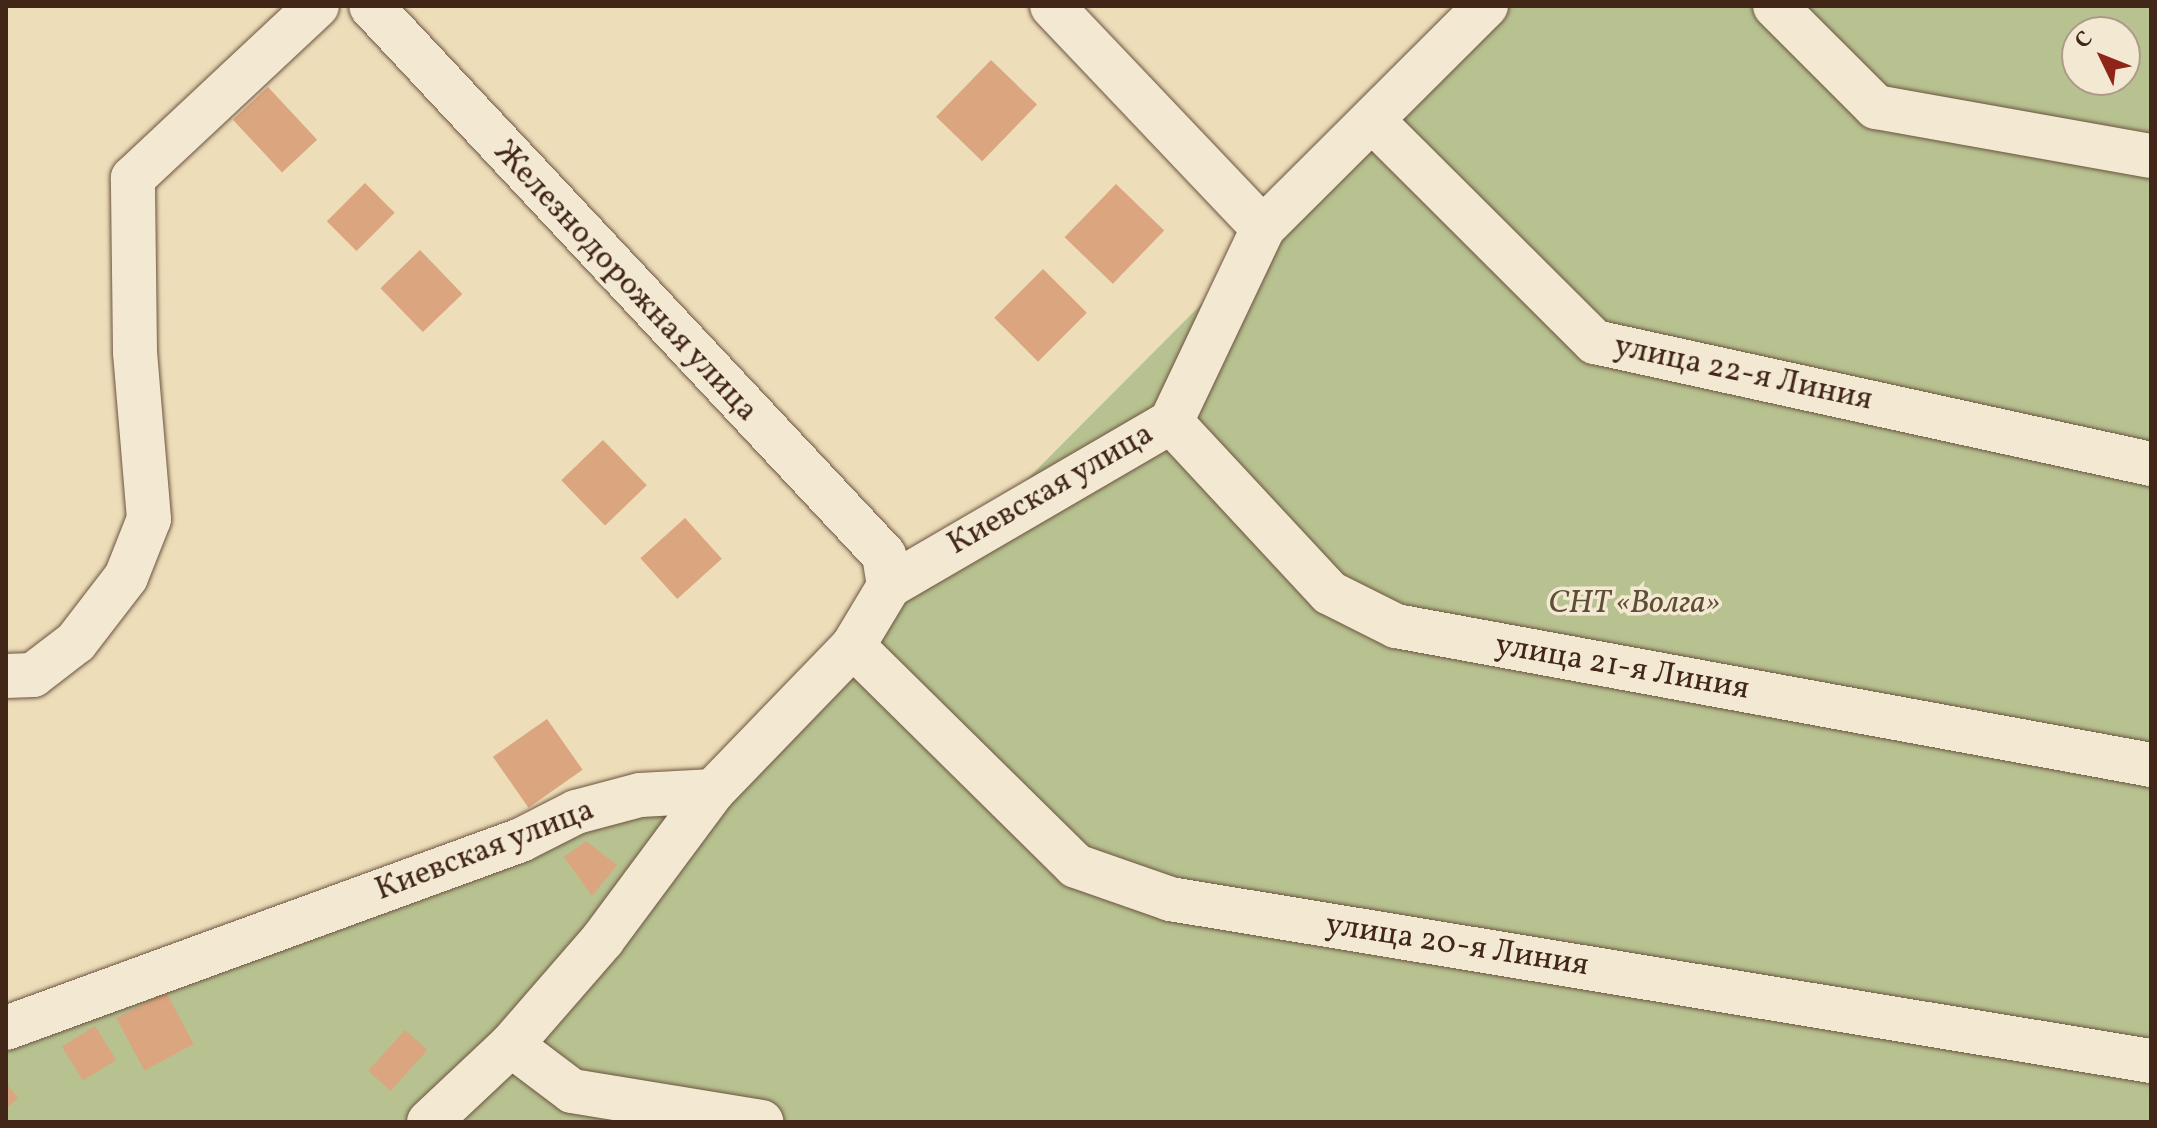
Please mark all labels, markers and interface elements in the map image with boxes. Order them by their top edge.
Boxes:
north arrow [2061,16,2141,96]
text: С [2068,25,2101,56]
street label: Железнодорожная улица [484,133,766,431]
street label: улица 22-я Линия [1610,328,1876,420]
street label: Киевская улица [941,415,1161,565]
park label: СНТ «Волга» [1548,585,1720,623]
street label: улица 21-я Линия [1492,627,1752,709]
street label: Киевская улица [370,791,600,911]
street label: улица 20-я Линия [1323,906,1591,986]

